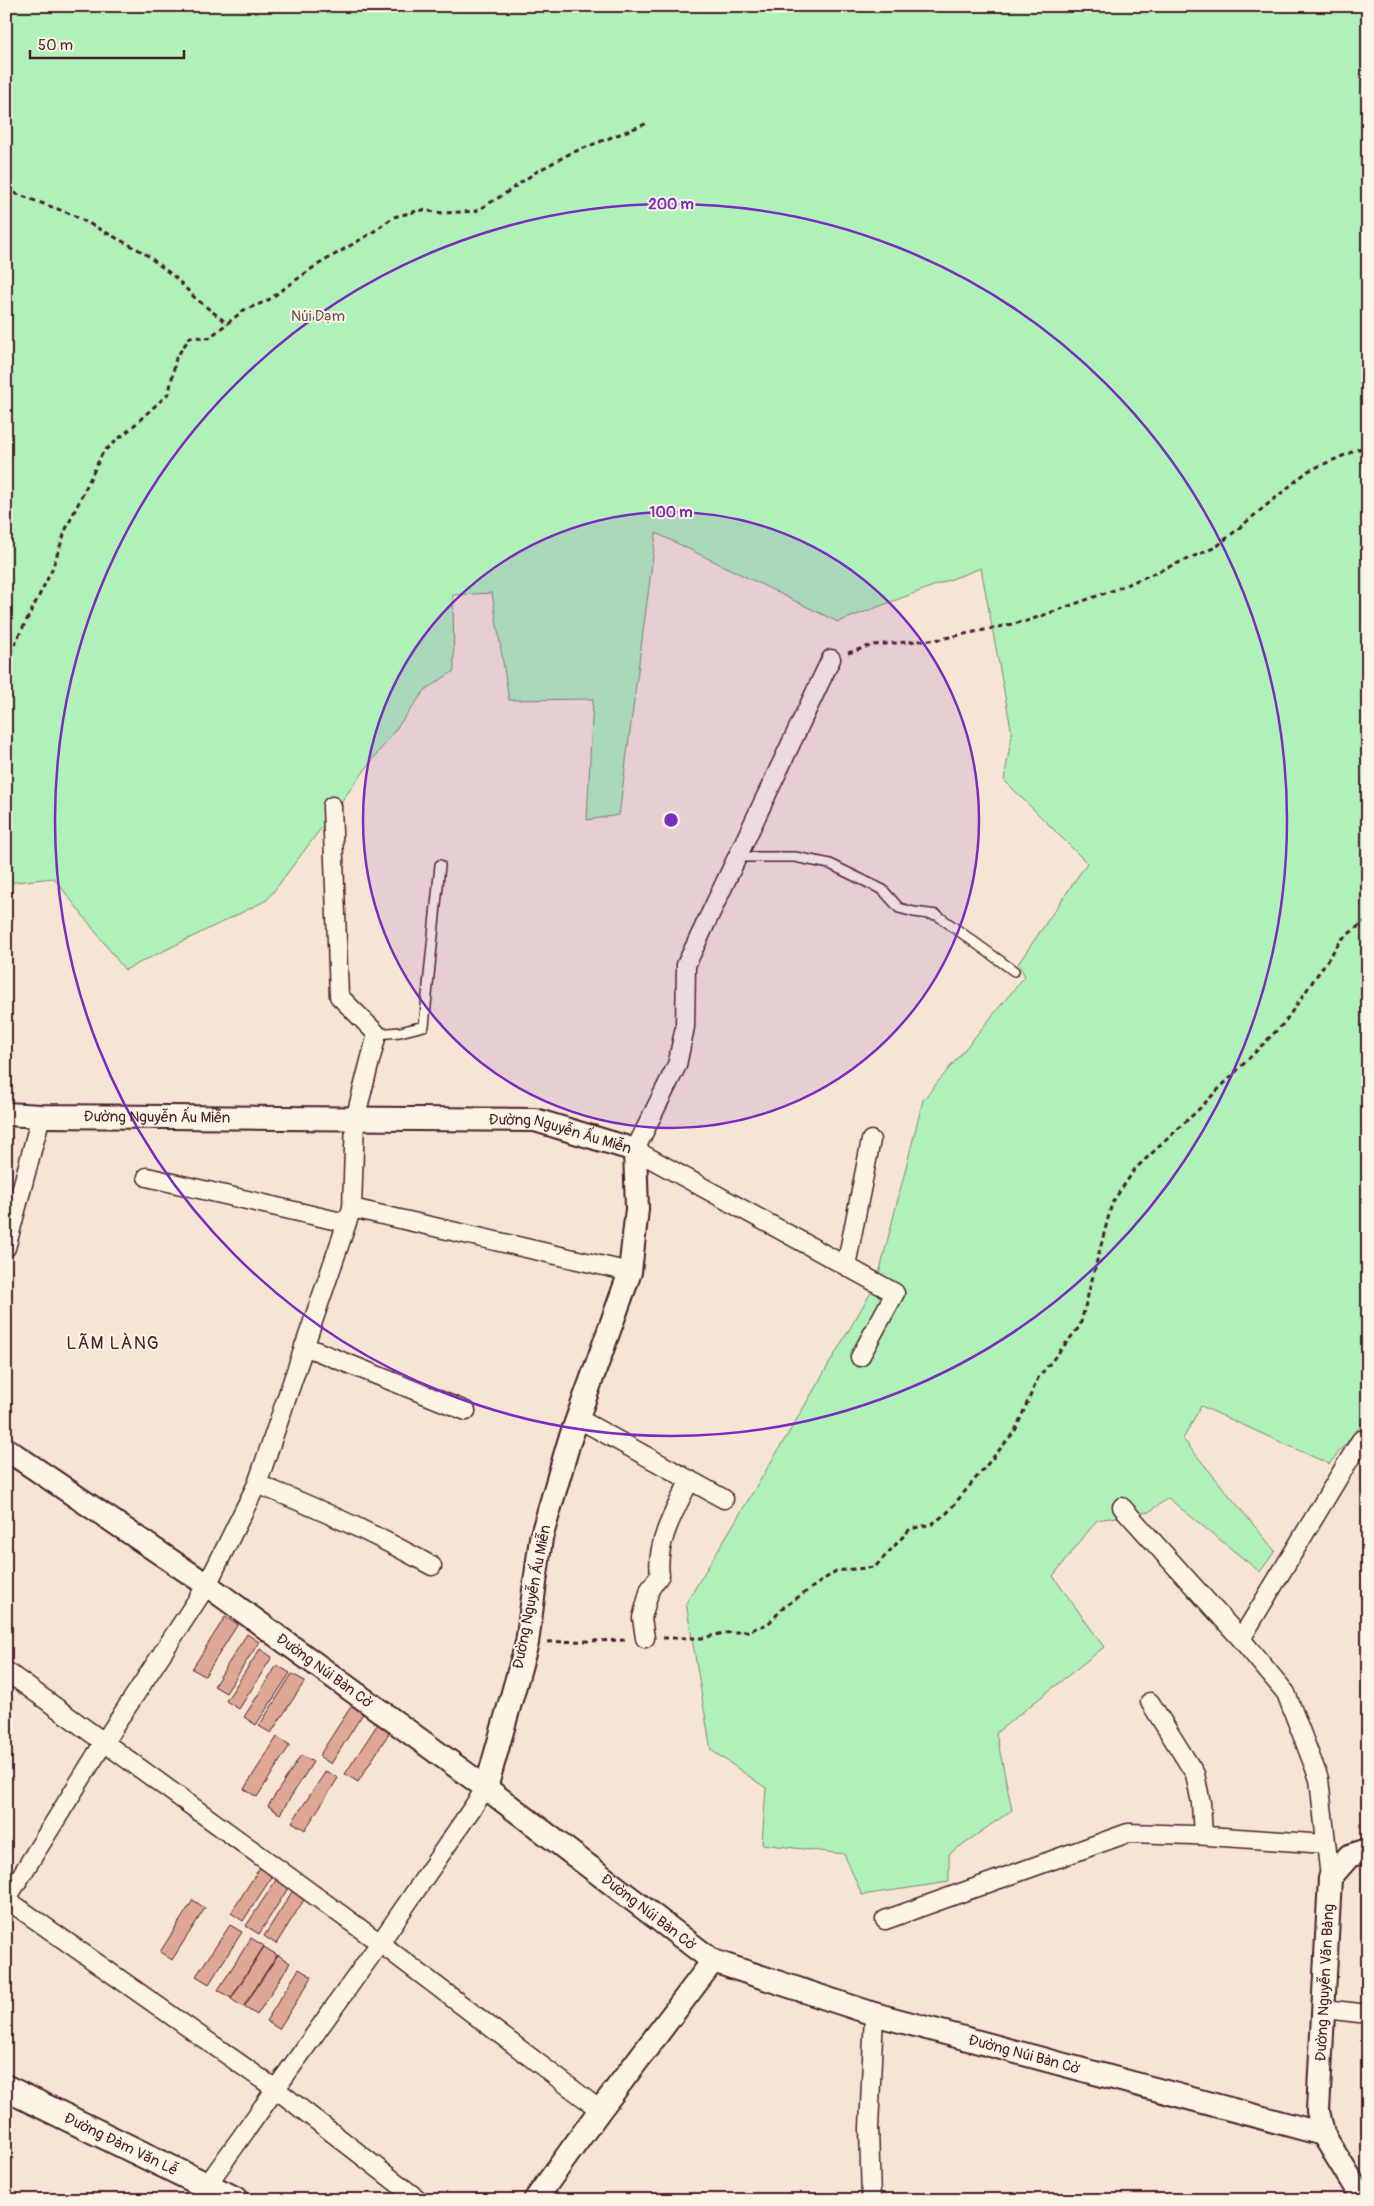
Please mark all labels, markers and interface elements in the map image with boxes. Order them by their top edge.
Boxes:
scale bar [30,28,184,60]
text: 50 m [38,36,73,55]
text: 200 m [648,195,694,214]
park label: Núi Dạm [291,307,345,326]
text: 100 m [650,503,692,522]
centre of rings [662,811,680,829]
street label: Đường Nguyễn Ấu Miễn [83,1107,230,1127]
street label: Đường Nguyễn Ấu Miễn [488,1110,634,1158]
district label: LÃM LÀNG [66,1332,160,1355]
street label: Đường Nguyễn Ấu Miễn [508,1523,555,1671]
street label: Đường Núi Bàn Cờ [273,1629,377,1712]
street label: Đường Núi Bàn Cờ [597,1870,700,1954]
street label: Đường Nguyễn Văn Bảng [1311,1903,1338,2062]
street label: Đường Núi Bàn Cờ [966,2030,1082,2078]
street label: Đường Đàm Văn Lễ [61,2108,181,2180]

